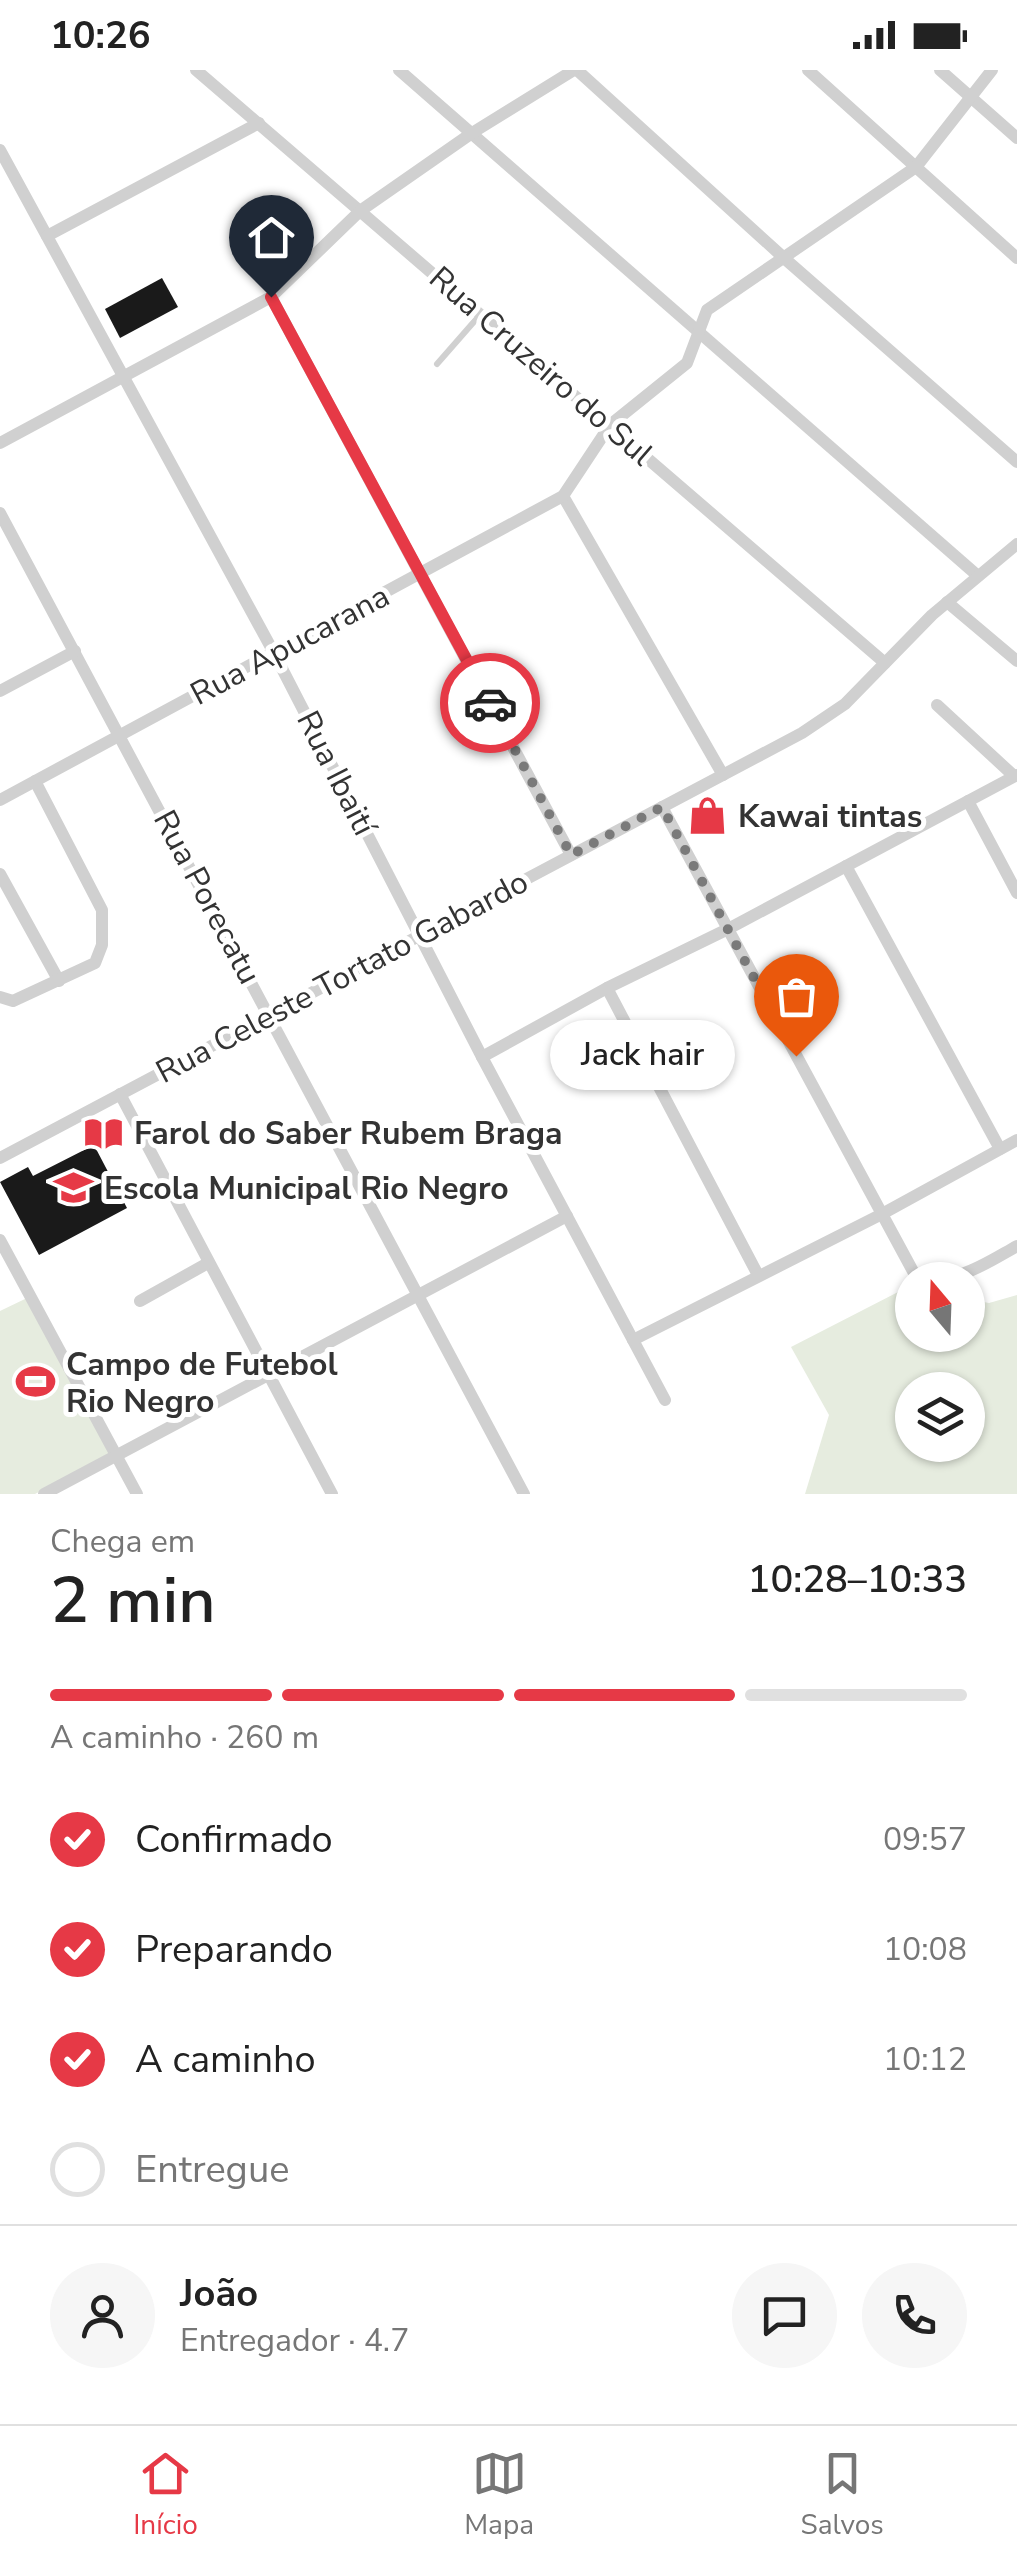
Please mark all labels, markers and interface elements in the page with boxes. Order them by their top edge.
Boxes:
text: 10:26 [50,10,151,61]
pin [229,195,314,298]
icon: home [244,210,299,265]
street label: Rua Cruzeiro do Sul [420,257,662,476]
street label: Rua Apucarana [183,574,397,716]
courier [440,653,540,753]
icon: car [463,676,518,731]
street label: Rua Ibaití [286,703,386,844]
shop icon: Kawai tintas [687,795,729,837]
place label: Kawai tintas [738,795,922,838]
street label: Rua Porecatu [143,803,271,991]
street label: Rua Celeste Tortato Gabardo [148,860,536,1094]
pin [754,954,839,1057]
icon: bag [769,969,824,1024]
callout: Jack hair [551,1021,736,1091]
text: Jack hair [581,1033,704,1076]
library icon: Farol do Saber Rubem Braga [83,1112,125,1154]
place label: Farol do Saber Rubem Braga [134,1112,563,1155]
school or university icon: Escola Municipal Rio Negro [53,1167,95,1209]
place label: Escola Municipal Rio Negro [104,1167,509,1210]
north arrow [895,1262,985,1352]
map controls [895,1262,985,1462]
place label: Campo de Futebol Rio Negro [66,1343,338,1423]
sports icon: Campo de Futebol Rio Negro [15,1361,57,1403]
button: layers [895,1372,985,1462]
text: Chega em [50,1520,195,1563]
text: 10:28–10:33 [748,1554,967,1605]
text: 2 min [50,1556,216,1645]
text: A caminho · 260 m [50,1716,319,1759]
icon: check [50,1812,105,1867]
text: Confirmado [135,1814,333,1865]
text: 09:57 [883,1818,967,1861]
icon: check [50,1922,105,1977]
text: Preparando [135,1924,333,1975]
text: 10:08 [883,1928,967,1971]
icon: check [50,2032,105,2087]
text: A caminho [135,2034,316,2085]
text: 10:12 [883,2038,967,2081]
text: Entregue [135,2144,289,2195]
button: person [50,2263,155,2368]
button: chat [732,2263,837,2368]
button: phone [862,2263,967,2368]
text: João [180,2268,258,2319]
text: Entregador · 4.7 [180,2319,409,2362]
tab: Início [133,2446,198,2544]
tab: Mapa [464,2446,534,2544]
tab: Salvos [801,2446,884,2544]

